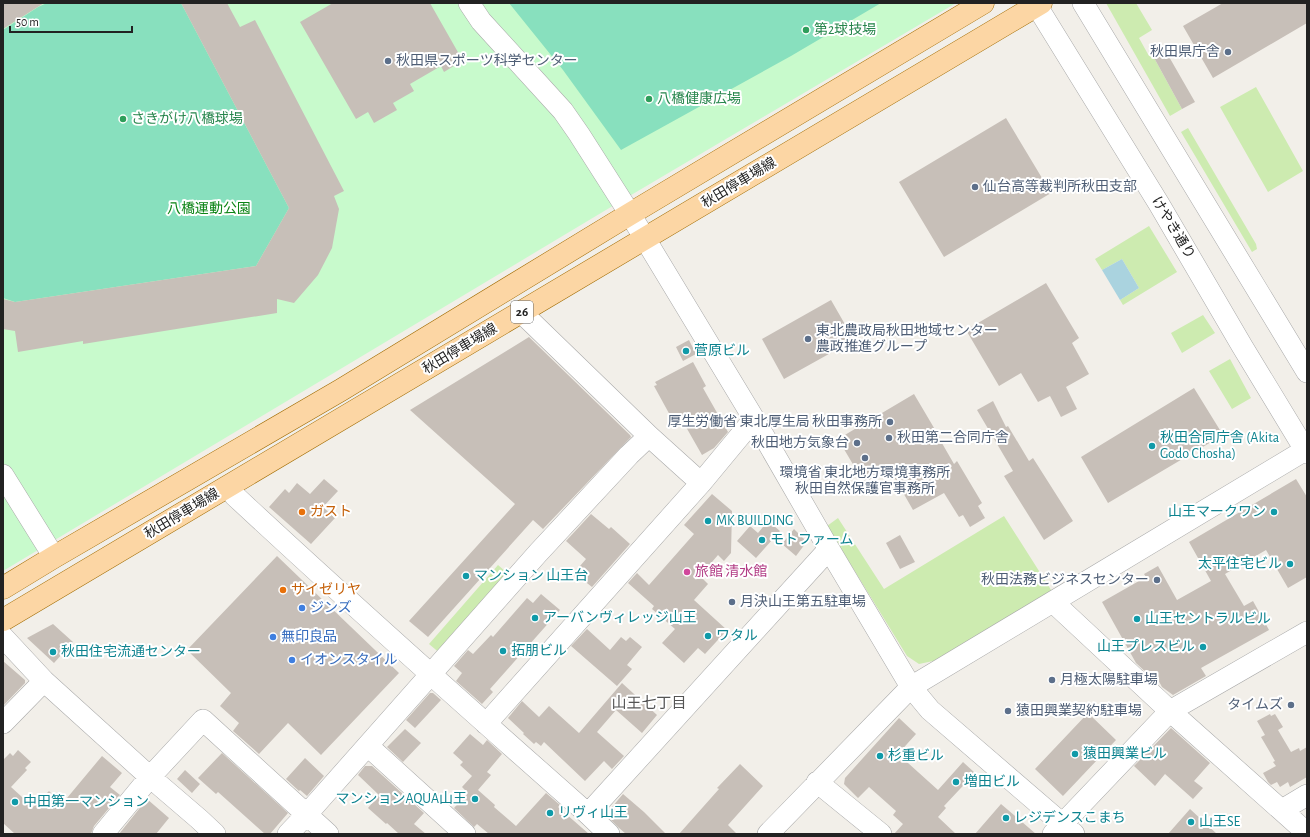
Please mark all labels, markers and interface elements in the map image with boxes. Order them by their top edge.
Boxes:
scale bar [10,8,132,34]
text: 50 m [16,16,39,28]
place label: 第2球技場 [814,21,876,37]
marker: 第2球技場 [801,25,811,35]
place label: 秋田県庁舎 [1150,44,1220,59]
marker: 秋田県庁舎 [1223,47,1233,57]
place label: 秋田県スポーツ科学センター [396,53,578,68]
marker: 秋田県スポーツ科学センター [383,56,393,66]
place label: 八橋健康広場 [657,90,741,106]
marker: 八橋健康広場 [644,94,654,104]
place label: さきがけ八橋球場 [131,111,243,126]
marker: さきがけ八橋球場 [118,114,128,124]
street label: 秋田停車場線 [699,155,779,211]
place label: 仙台高等裁判所秋田支部 [983,178,1137,194]
marker: 仙台高等裁判所秋田支部 [970,182,980,192]
street label: けやき通り [1149,194,1198,262]
park label: 八橋運動公園 [167,201,251,216]
road number: 26 [511,301,533,323]
street label: 秋田停車場線 [420,321,500,377]
place label: 東北農政局秋田地域センター 農政推進グループ [816,322,998,354]
marker: 東北農政局秋田地域センター 農政推進グループ [803,334,813,344]
place label: 菅原ビル [694,343,750,358]
marker: 菅原ビル [681,346,691,356]
place label: 厚生労働省 東北厚生局 秋田事務所 [667,413,882,429]
marker: 厚生労働省 東北厚生局 秋田事務所 [885,417,895,427]
place label: 秋田第二合同庁舎 [897,429,1009,445]
place label: 秋田合同庁舎 (Akita Godo Chosha) [1160,430,1280,461]
marker: 秋田第二合同庁舎 [884,433,894,443]
place label: 秋田地方気象台 [751,434,849,450]
marker: 秋田地方気象台 [852,438,862,448]
marker: 秋田合同庁舎 (Akita Godo Chosha) [1147,441,1157,451]
marker: 環境省 東北地方環境事務所 秋田自然保護官事務所 [860,453,870,463]
place label: 環境省 東北地方環境事務所 秋田自然保護官事務所 [780,464,950,496]
street label: 秋田停車場線 [142,486,222,542]
place label: ガスト [310,504,352,519]
place label: 山王マークワン [1168,504,1266,519]
marker: ガスト [297,507,307,517]
marker: 山王マークワン [1269,507,1279,517]
place label: MK BUILDING [716,514,793,528]
marker: MK BUILDING [703,516,713,526]
place label: モトファーム [770,533,854,547]
marker: モトファーム [757,535,767,545]
place label: 太平住宅ビル [1198,556,1282,571]
marker: 太平住宅ビル [1285,559,1295,569]
place label: 旅館 清水館 [695,563,767,579]
place label: マンション 山王台 [474,567,588,583]
marker: 旅館 清水館 [682,567,692,577]
marker: マンション 山王台 [461,571,471,581]
place label: 秋田法務ビジネスセンター [981,572,1149,587]
marker: 秋田法務ビジネスセンター [1152,575,1162,585]
place label: サイゼリヤ [291,582,361,597]
marker: サイゼリヤ [278,585,288,595]
place label: 月決山王第五駐車場 [740,593,866,609]
marker: 月決山王第五駐車場 [727,597,737,607]
place label: ジンズ [310,599,352,615]
marker: ジンズ [297,603,307,613]
place label: アーバンヴィレッジ山王 [543,610,697,625]
place label: 山王セントラルビル [1145,611,1271,626]
marker: アーバンヴィレッジ山王 [530,613,540,623]
marker: 山王セントラルビル [1132,614,1142,624]
place label: ワタル [716,628,758,643]
place label: 無印良品 [281,629,337,644]
marker: ワタル [703,631,713,641]
marker: 無印良品 [268,632,278,642]
place label: 山王プレスビル [1097,639,1195,654]
marker: 山王プレスビル [1198,642,1208,652]
place label: 拓朋ビル [511,643,567,658]
place label: 秋田住宅流通センター [61,644,201,659]
marker: 拓朋ビル [498,646,508,656]
marker: 秋田住宅流通センター [48,647,58,657]
place label: イオンスタイル [300,652,398,667]
marker: イオンスタイル [287,655,297,665]
place label: 月極太陽駐車場 [1060,672,1158,687]
marker: 月極太陽駐車場 [1047,675,1057,685]
district label: 山王七丁目 [611,695,687,711]
place label: タイムズ [1227,696,1283,712]
marker: タイムズ [1286,700,1296,710]
place label: 猿田興業契約駐車場 [1016,703,1142,718]
marker: 猿田興業契約駐車場 [1003,706,1013,716]
place label: 猿田興業ビル [1083,746,1167,761]
place label: 杉重ビル [888,748,944,763]
marker: 猿田興業ビル [1070,749,1080,759]
marker: 杉重ビル [875,751,885,761]
place label: 増田ビル [964,773,1020,789]
marker: 増田ビル [951,777,961,787]
place label: マンションAQUA山王 [336,791,467,806]
place label: 中田第一マンション [23,793,149,809]
marker: マンションAQUA山王 [470,794,480,804]
marker: 中田第一マンション [10,797,20,807]
place label: リヴィ山王 [558,805,628,820]
marker: リヴィ山王 [545,808,555,818]
place label: レジデンスこまち [1014,810,1126,825]
marker: レジデンスこまち [1001,813,1011,823]
place label: 山王SE [1199,814,1241,829]
marker: 山王SE [1186,817,1196,827]

